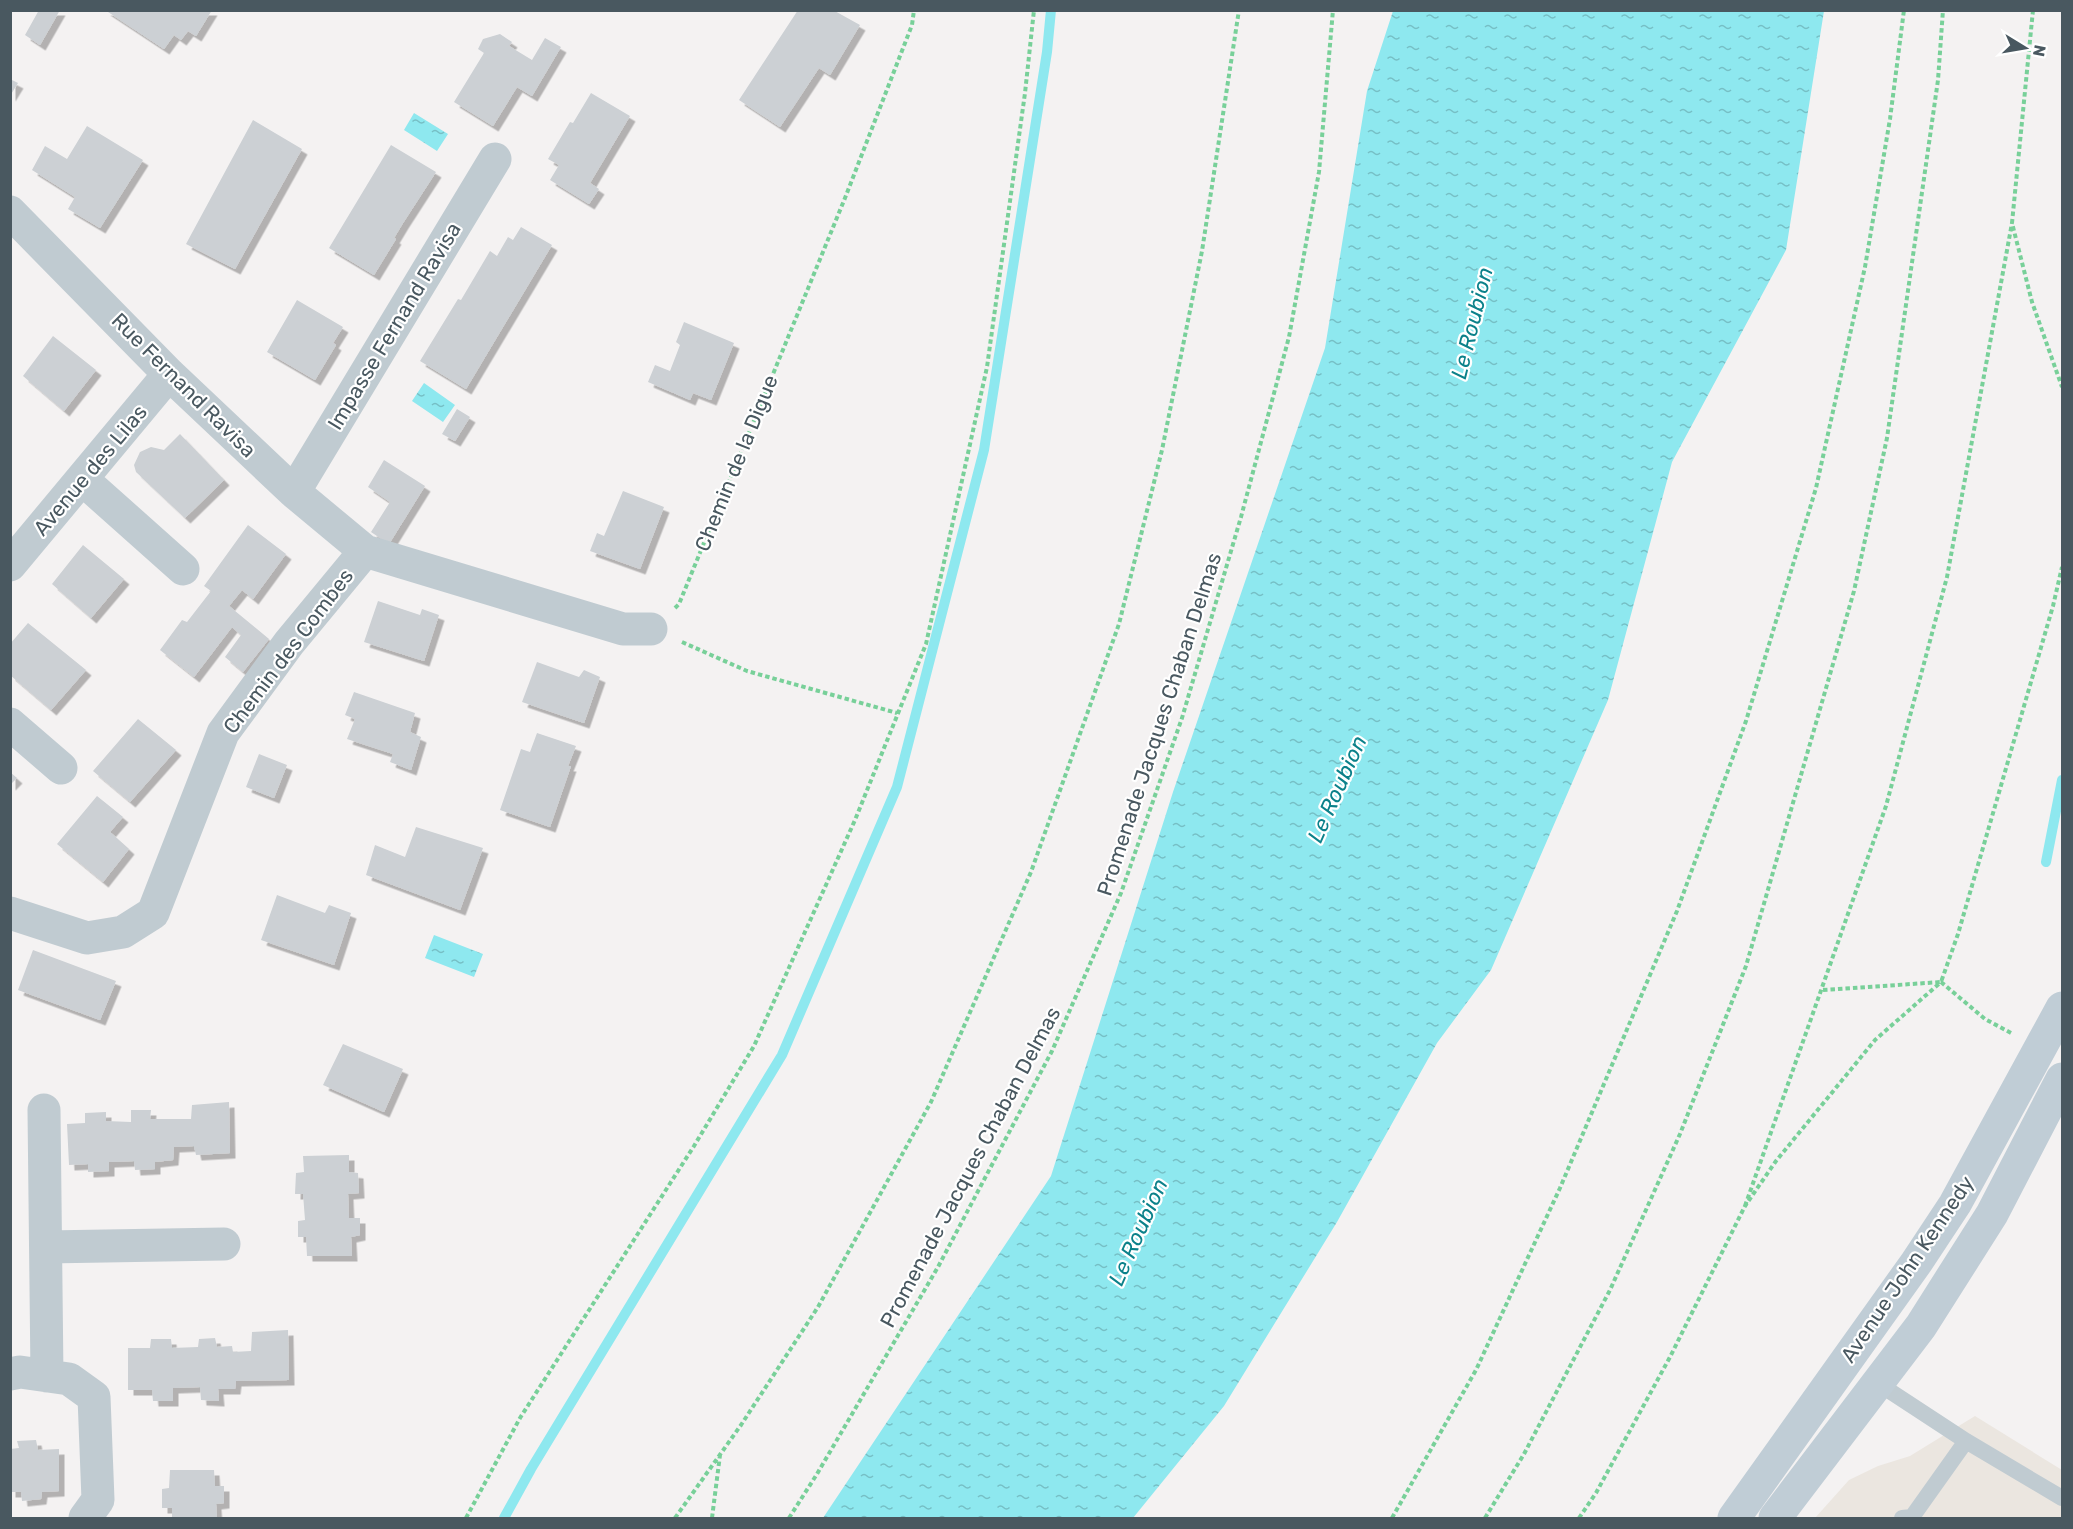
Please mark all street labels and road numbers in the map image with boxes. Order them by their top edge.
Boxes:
street label: Impasse Fernand Ravisa [322,218,466,434]
street label: Rue Fernand Ravisa [107,308,261,462]
street label: Chemin de la Digue [689,371,783,555]
street label: Avenue des Lilas [28,399,152,541]
street label: Promenade Jacques Chaban Delmas [1092,549,1226,899]
street label: Chemin des Combes [218,564,358,738]
street label: Promenade Jacques Chaban Delmas [875,1003,1065,1331]
street label: Avenue John Kennedy [1835,1171,1979,1367]

